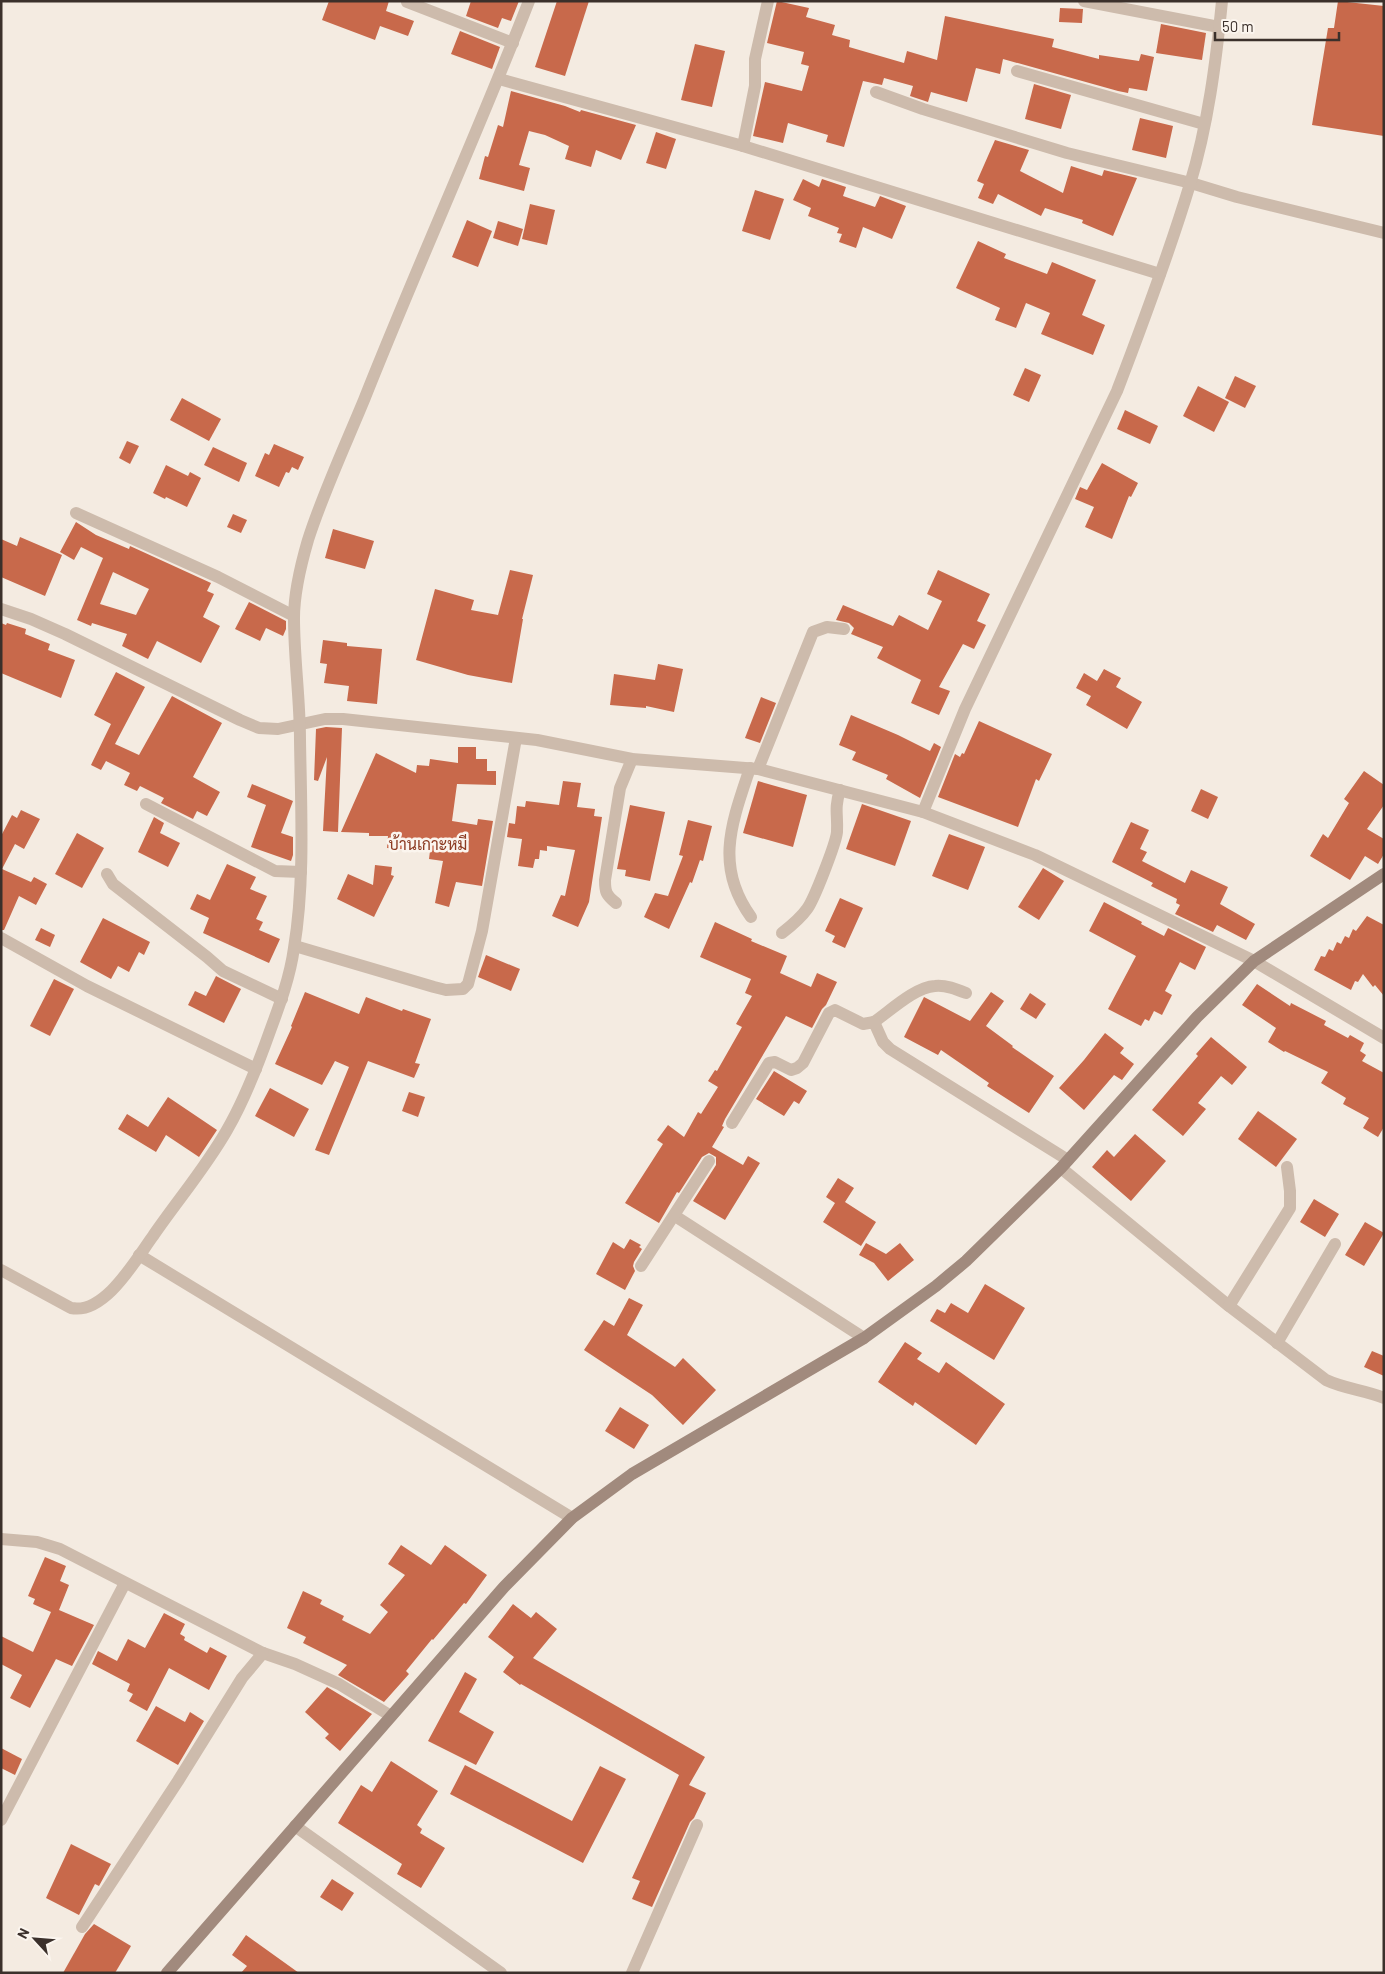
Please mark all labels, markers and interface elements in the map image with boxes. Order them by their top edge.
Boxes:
scale bar [1215,10,1339,42]
text: 50 m [1222,17,1254,35]
district label: บ้านเกาะหมี [389,833,467,853]
north arrow [10,1914,60,1964]
text: N [13,1925,33,1941]

